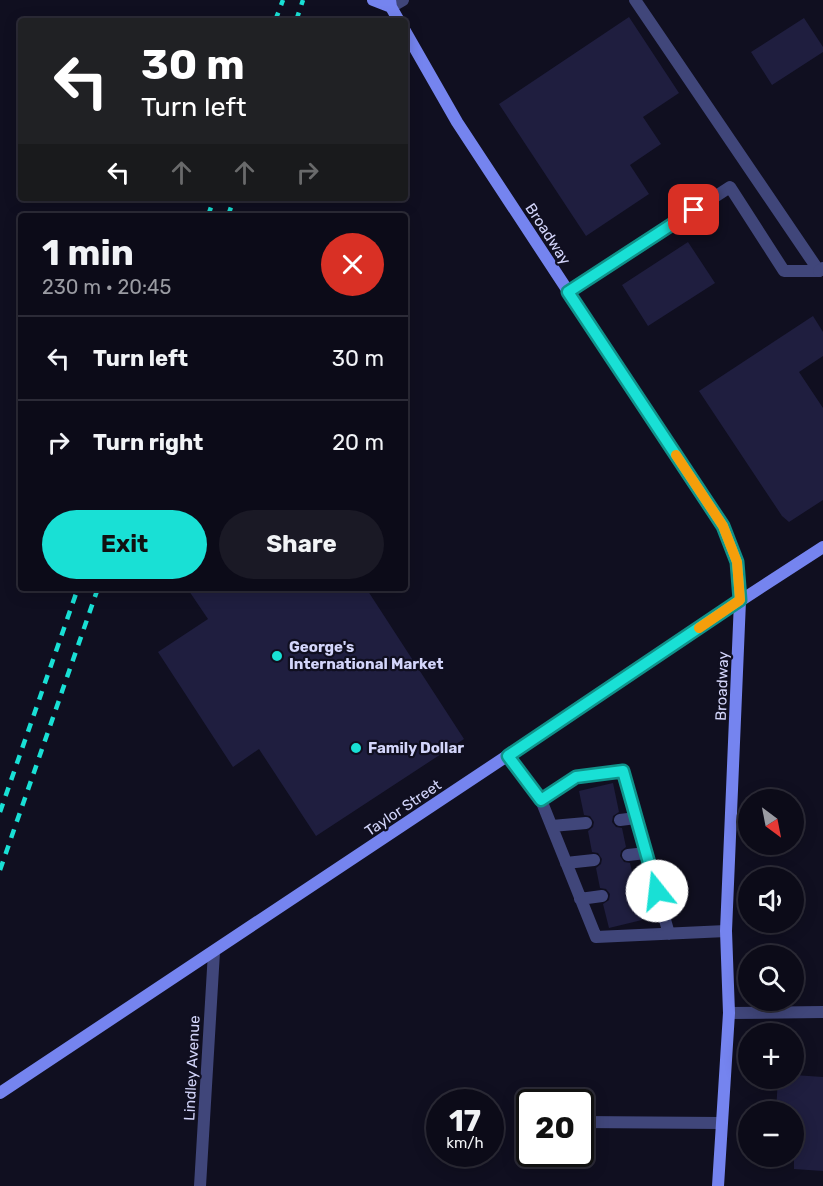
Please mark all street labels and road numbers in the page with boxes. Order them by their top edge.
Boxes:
street label: Broadway [522,200,574,268]
street label: Broadway [712,651,732,721]
street label: Taylor Street [361,776,445,840]
street label: Lindley Avenue [180,1015,204,1121]

